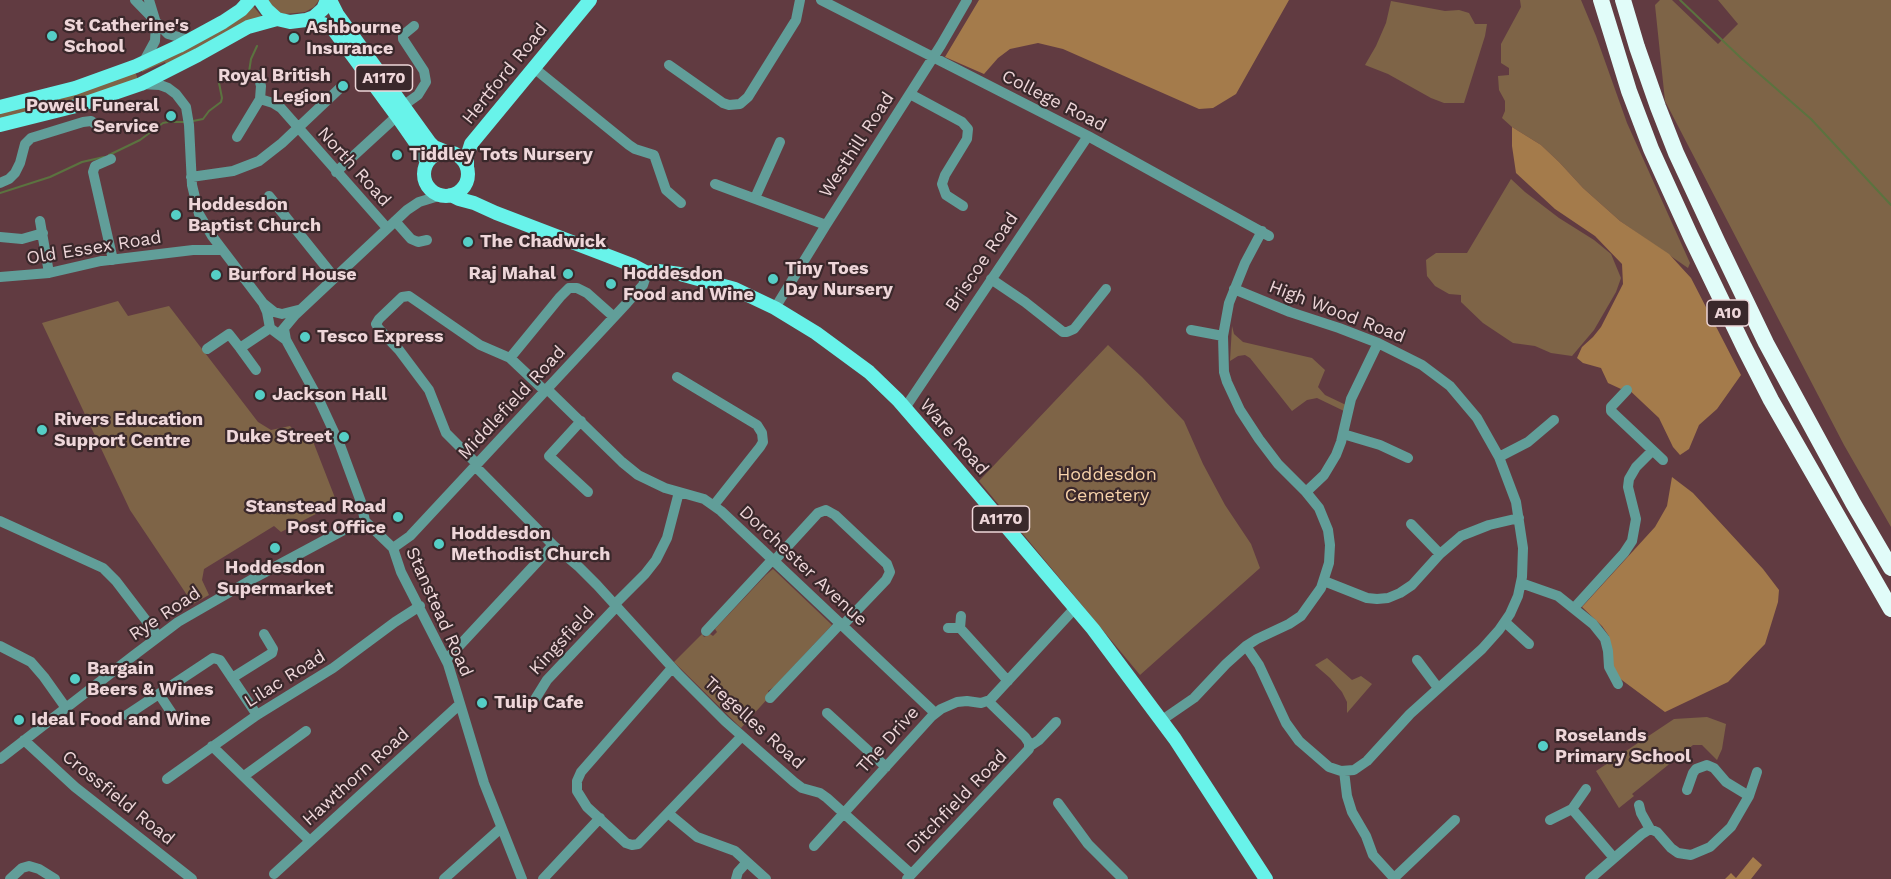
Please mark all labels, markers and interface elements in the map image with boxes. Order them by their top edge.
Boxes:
place label: St Catherine's School [64,15,189,57]
place label: Ashbourne Insurance [306,17,401,60]
street label: Hertford Road [458,19,552,129]
marker: St Catherine's School [45,29,59,43]
marker: Ashbourne Insurance [287,31,301,45]
place label: Royal British Legion [218,65,331,107]
road number: A1170 [356,65,412,91]
street label: College Road [998,65,1110,137]
marker: Royal British Legion [336,79,350,93]
street label: Westhill Road [815,88,899,202]
place label: Powell Funeral Service [26,95,159,138]
marker: Powell Funeral Service [164,109,178,123]
street label: North Road [313,123,395,211]
place label: Tiddley Tots Nursery [409,144,593,166]
marker: Tiddley Tots Nursery [390,148,404,162]
place label: Hoddesdon Baptist Church [188,194,321,236]
marker: Hoddesdon Baptist Church [169,208,183,222]
street label: Briscoe Road [941,208,1023,316]
street label: Old Essex Road [25,227,163,269]
place label: The Chadwick [480,231,606,253]
marker: The Chadwick [461,235,475,249]
place label: Tiny Toes Day Nursery [785,258,893,300]
place label: Raj Mahal [469,263,556,285]
place label: Hoddesdon Food and Wine [623,263,754,306]
place label: Burford House [228,264,357,286]
marker: Raj Mahal [561,267,575,281]
marker: Burford House [209,268,223,282]
marker: Tiny Toes Day Nursery [766,272,780,286]
street label: High Wood Road [1266,276,1408,348]
marker: Hoddesdon Food and Wine [604,277,618,291]
road number: A10 [1707,300,1749,326]
place label: Tesco Express [317,326,444,348]
marker: Tesco Express [298,330,312,344]
street label: Middlefield Road [454,342,570,464]
place label: Jackson Hall [272,384,387,406]
marker: Jackson Hall [253,388,267,402]
street label: Ware Road [915,394,993,480]
place label: Rivers Education Support Centre [54,409,203,452]
marker: Rivers Education Support Centre [35,423,49,437]
place label: Duke Street [226,426,332,448]
marker: Duke Street [337,430,351,444]
park label: Hoddesdon Cemetery [1057,464,1157,506]
place label: Stanstead Road Post Office [245,496,386,538]
street label: Dorchester Avenue [735,501,871,631]
road number: A1170 [972,506,1030,532]
marker: Stanstead Road Post Office [391,510,405,524]
place label: Hoddesdon Methodist Church [451,523,610,566]
marker: Hoddesdon Methodist Church [432,537,446,551]
marker: Hoddesdon Supermarket [268,541,282,555]
street label: Stanstead Road [401,544,477,680]
place label: Hoddesdon Supermarket [217,557,333,600]
street label: Rye Road [125,582,205,646]
street label: Kingsfield [525,602,599,680]
street label: Lilac Road [241,646,329,712]
place label: Bargain Beers & Wines [87,658,214,700]
marker: Bargain Beers & Wines [68,672,82,686]
street label: Tregelles Road [699,672,809,774]
place label: Tulip Cafe [494,692,584,714]
marker: Tulip Cafe [475,696,489,710]
street label: The Drive [852,702,924,778]
place label: Ideal Food and Wine [31,709,211,731]
marker: Ideal Food and Wine [12,713,26,727]
street label: Hawthorn Road [298,723,414,831]
place label: Roselands Primary School [1555,725,1691,768]
marker: Roselands Primary School [1536,739,1550,753]
street label: Crossfield Road [57,746,179,850]
street label: Ditchfield Road [902,746,1012,858]

